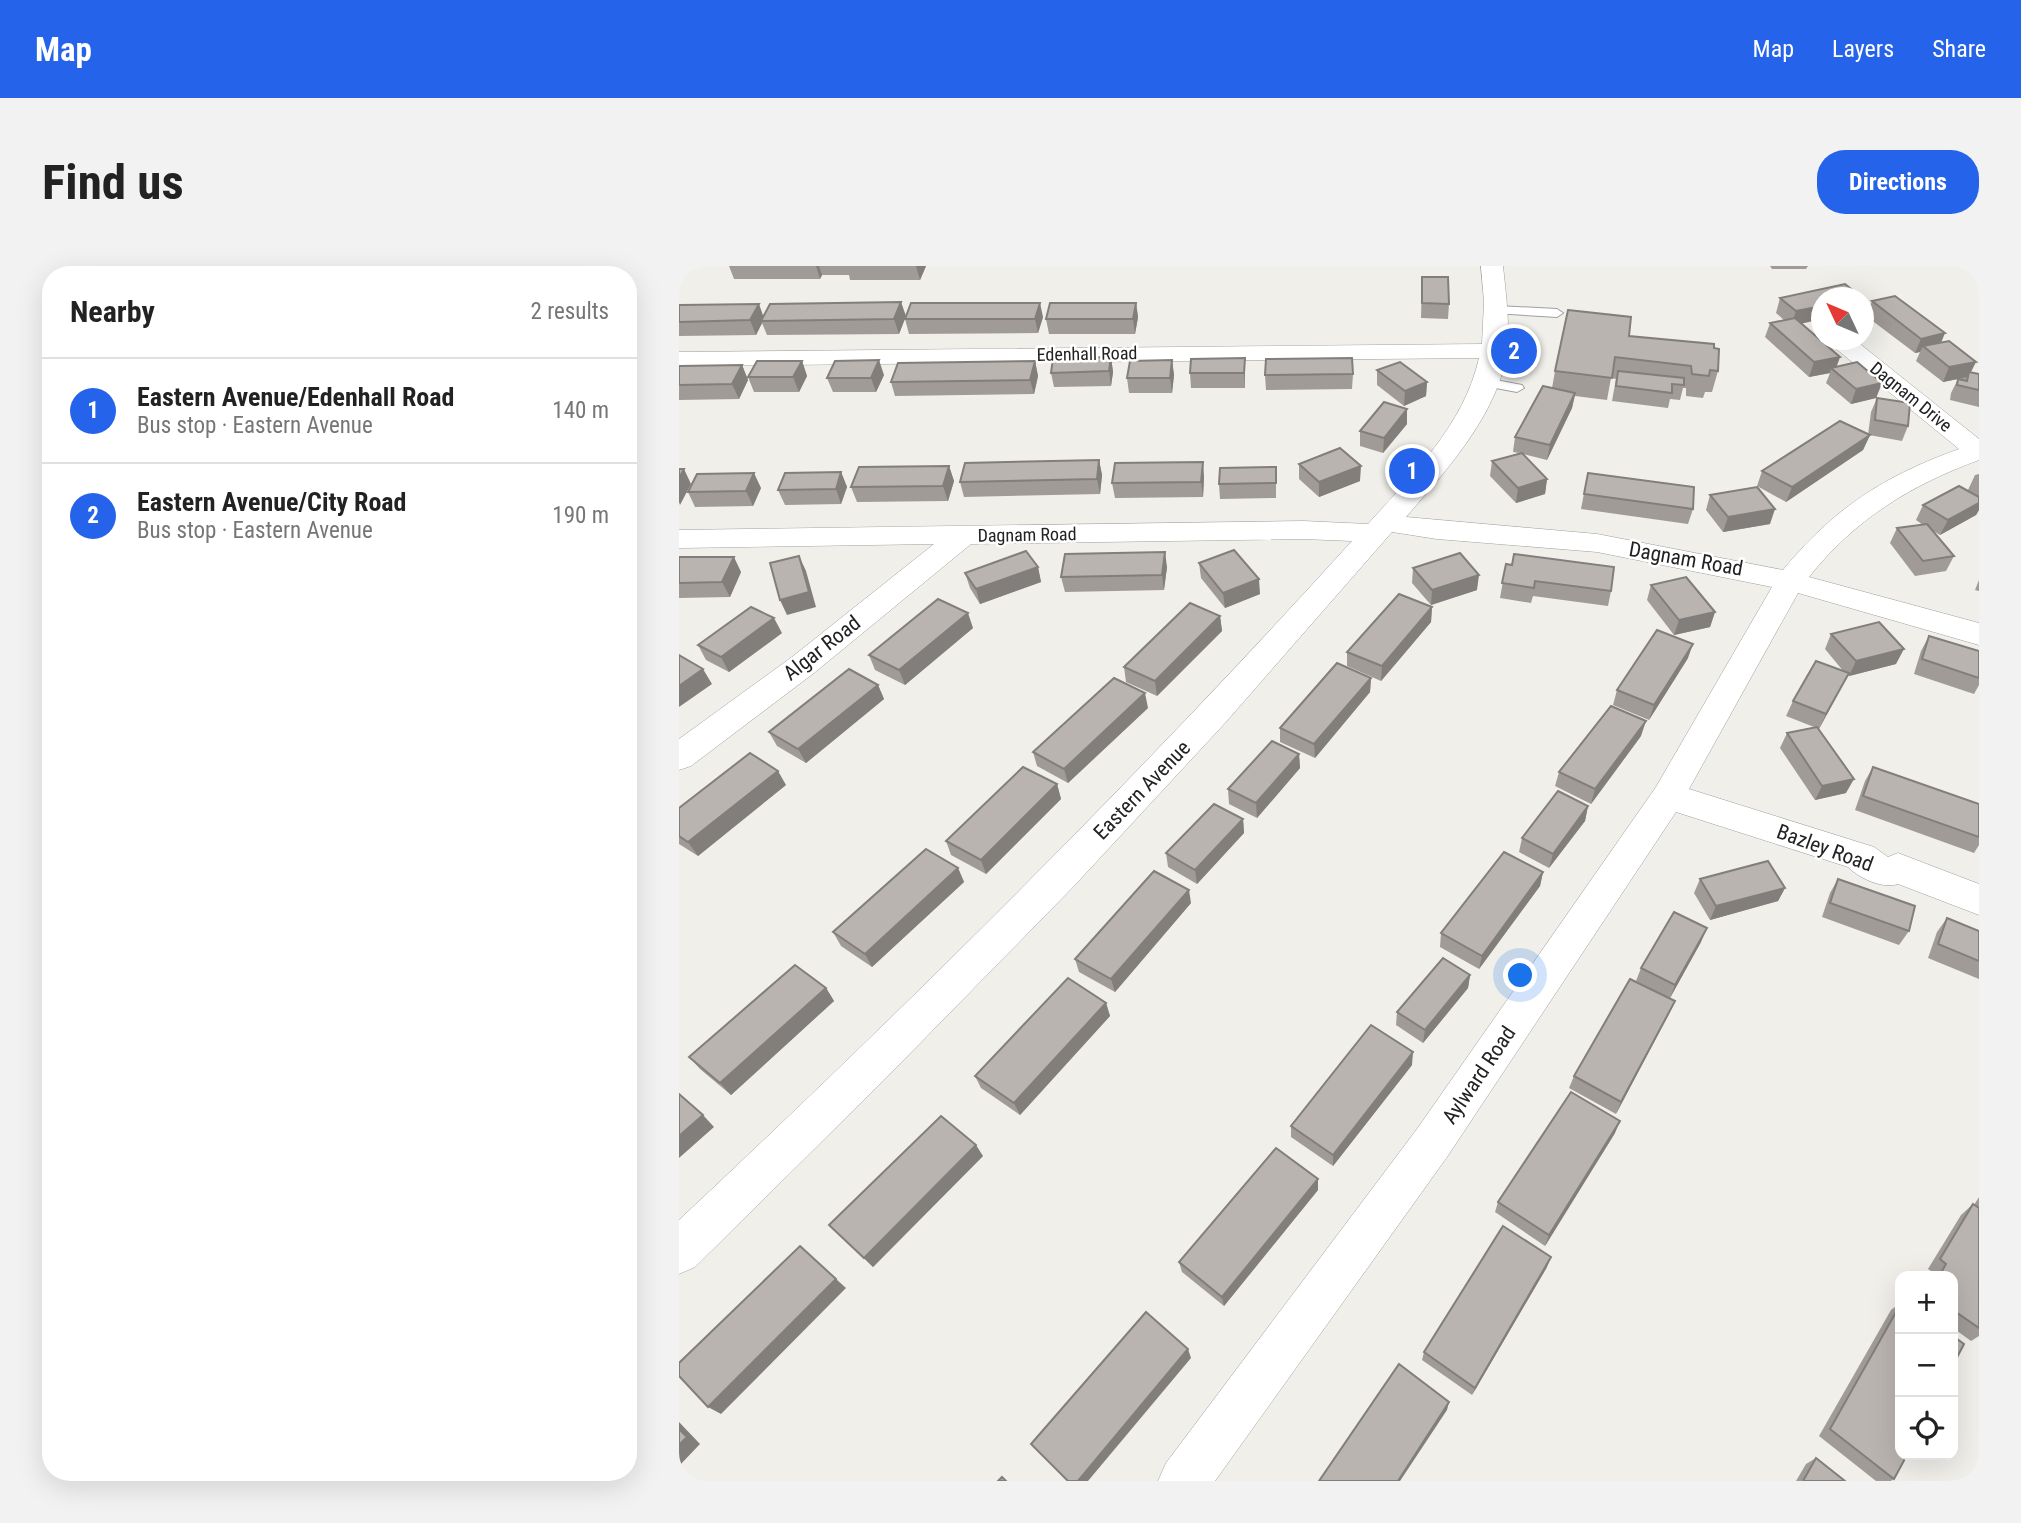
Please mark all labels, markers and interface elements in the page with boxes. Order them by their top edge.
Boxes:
text: Map [35,30,92,69]
text: Map [1753,35,1794,63]
text: Layers [1832,35,1894,63]
text: Share [1932,35,1986,63]
button: Directions [1817,150,1979,214]
text: Find us [42,154,184,211]
north arrow [1811,287,1874,350]
text: Nearby [70,294,155,329]
text: 2 results [531,298,609,325]
pin: 2 [1491,325,1537,377]
street label: Edenhall Road [1036,342,1138,365]
street label: Dagnam Drive [1866,357,1956,436]
text: Eastern Avenue/Edenhall Road [137,382,454,412]
text: 1 [87,397,99,424]
text: 140 m [552,397,609,424]
text: Bus stop · Eastern Avenue [137,412,373,439]
pin: 1 [1389,445,1435,497]
text: Eastern Avenue/City Road [137,487,406,517]
text: 2 [87,502,99,529]
text: 190 m [552,502,609,529]
text: Bus stop · Eastern Avenue [137,517,373,544]
street label: Dagnam Road [977,523,1077,546]
street label: Dagnam Road [1627,537,1745,581]
street label: Algar Road [779,611,865,685]
street label: Eastern Avenue [1089,736,1195,844]
street label: Bazley Road [1773,819,1877,877]
your location [1503,958,1537,992]
street label: Aylward Road [1438,1022,1520,1128]
map controls [1895,1271,1958,1460]
button: + [1895,1271,1958,1334]
button: − [1895,1334,1958,1397]
button: locate [1895,1397,1958,1460]

